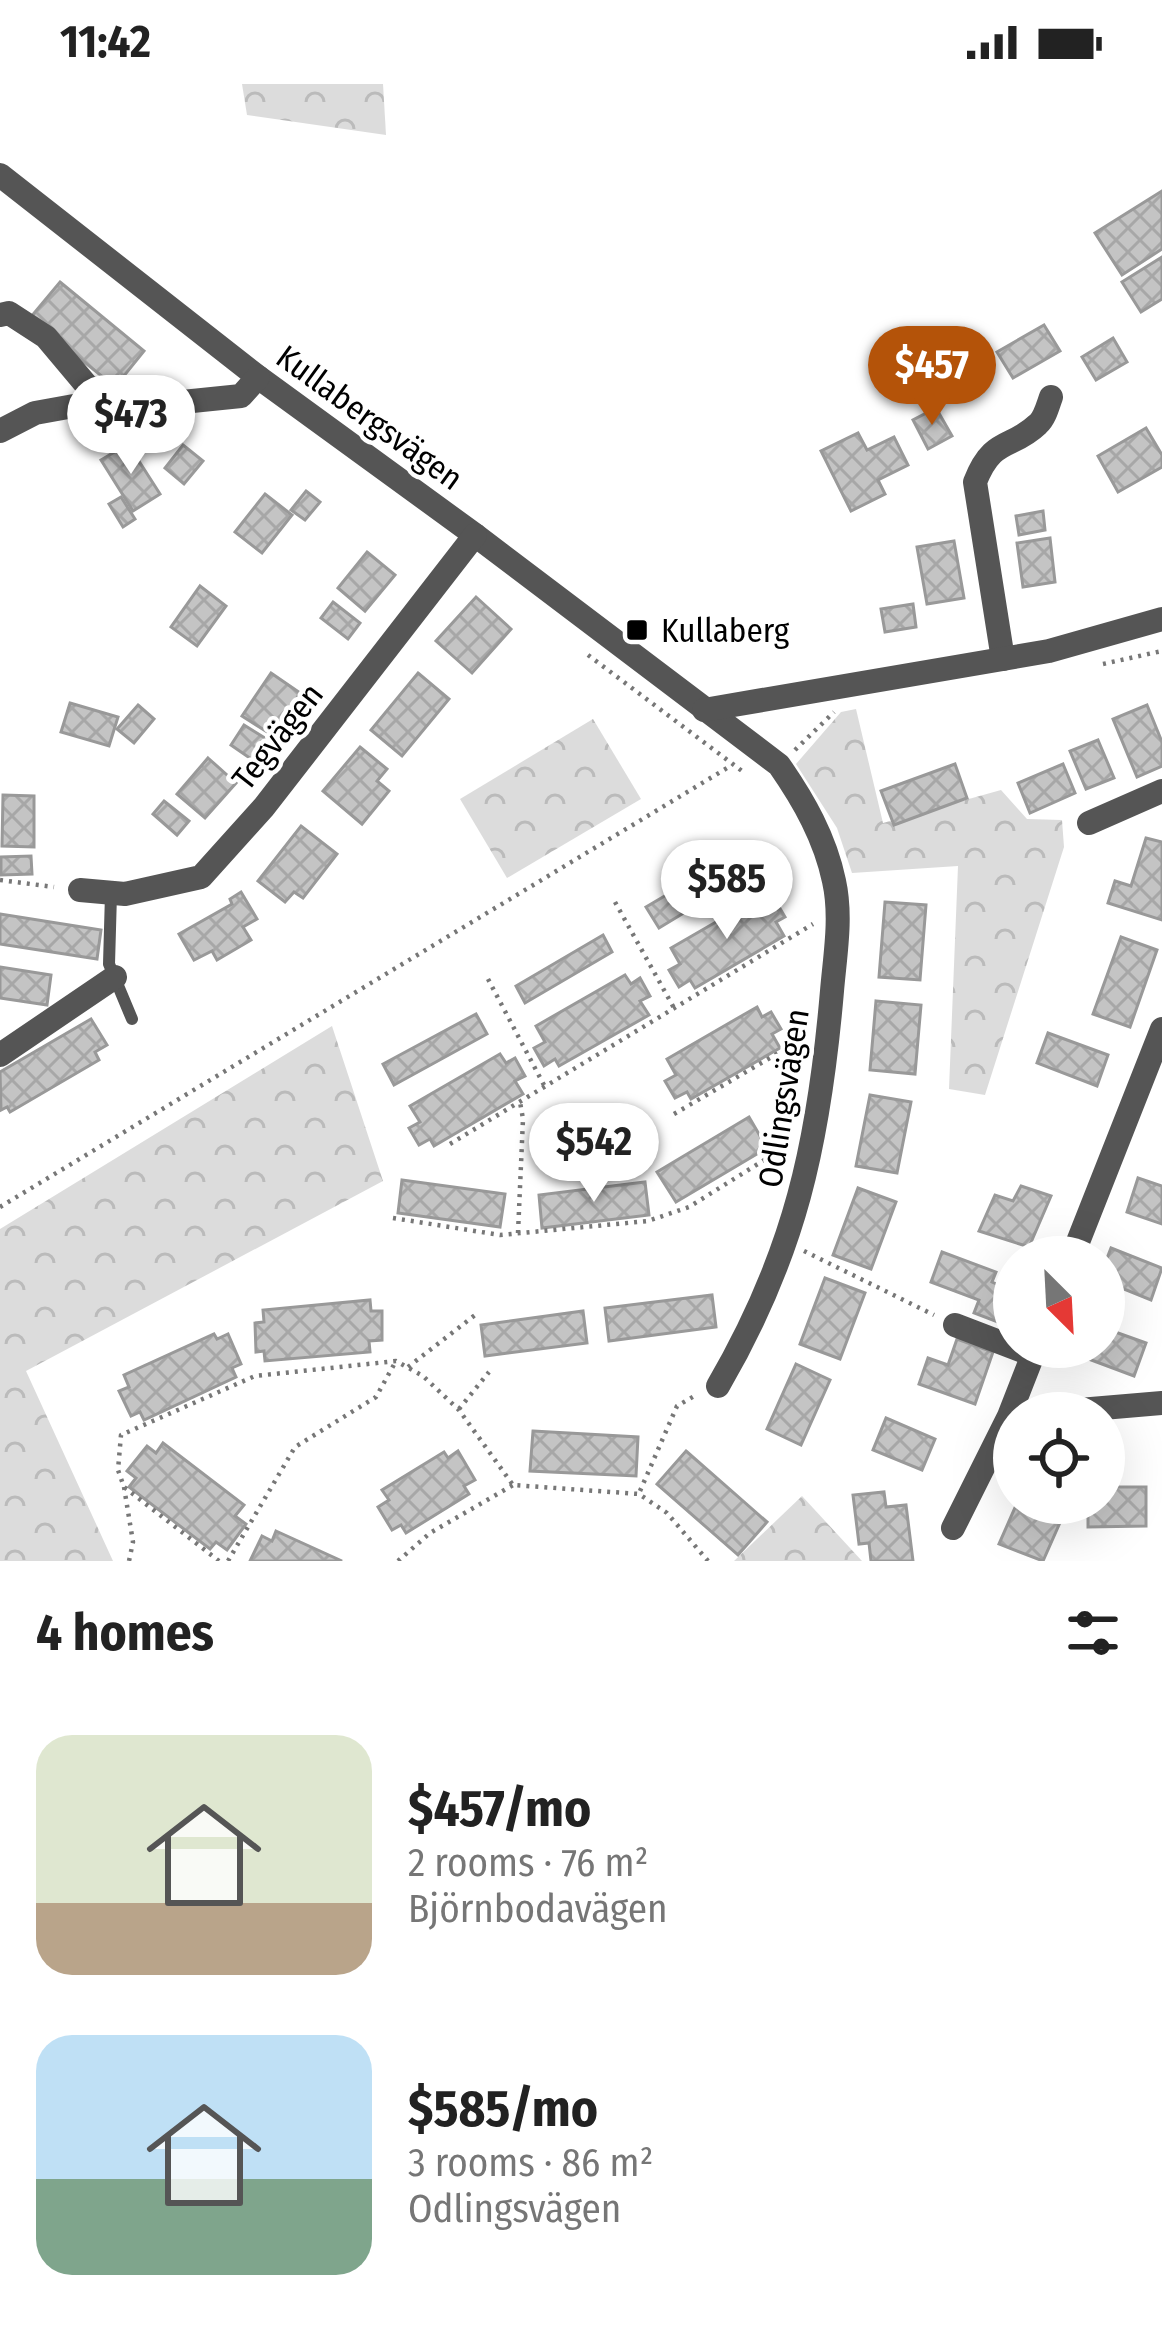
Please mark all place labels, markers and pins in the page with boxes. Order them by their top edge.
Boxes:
pin: $457 [861,326,1003,428]
pin: $473 [60,375,202,477]
place label: Kullaberg [661,611,790,651]
marker: Kullaberg [624,617,650,643]
pin: $585 [656,840,798,942]
pin: $542 [523,1103,665,1205]

